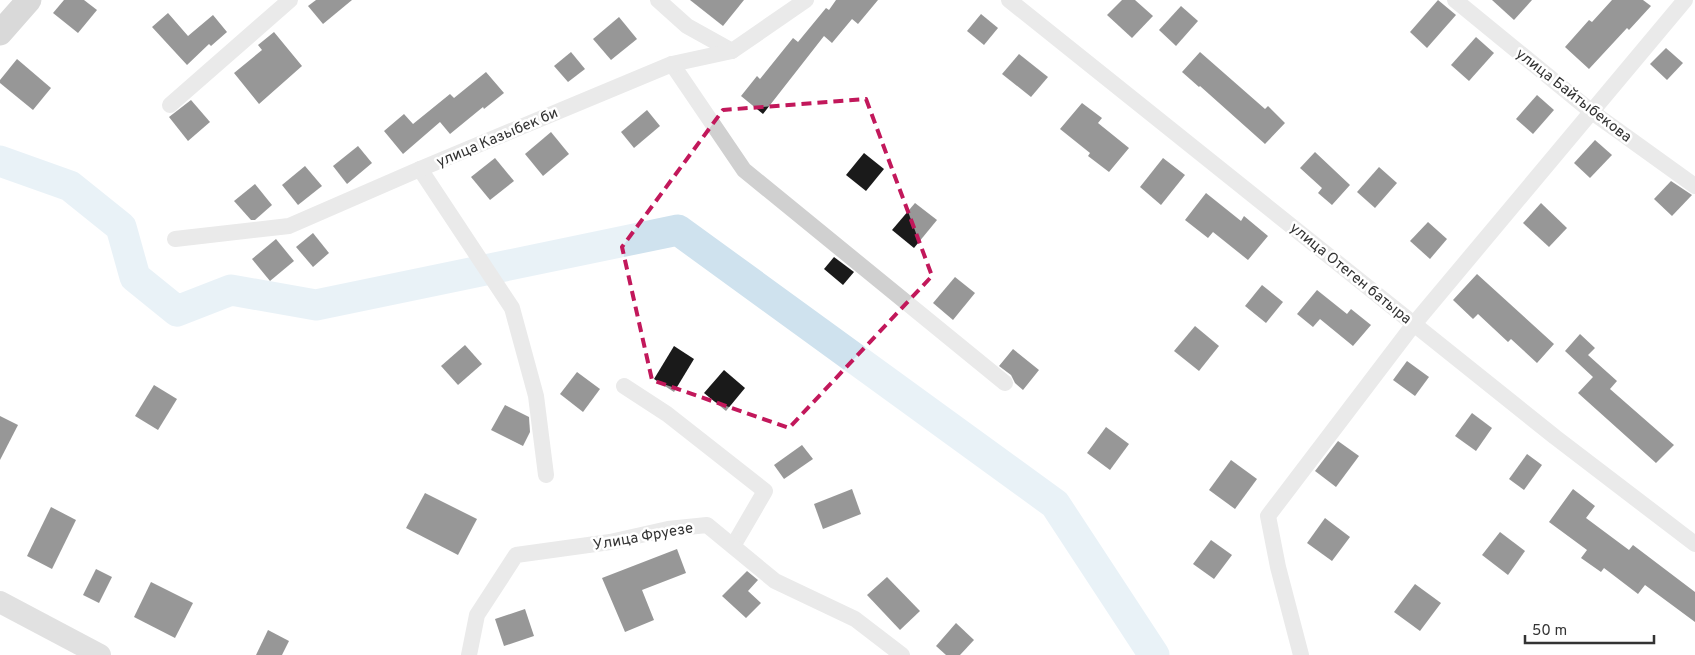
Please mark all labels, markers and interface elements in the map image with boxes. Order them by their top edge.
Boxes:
street label: улица Байтыбекова [1511,45,1635,147]
street label: улица Казыбек би [434,104,561,173]
street label: улица Отеген батыра [1285,219,1415,329]
street label: Улица Фруезе [592,519,695,556]
scale bar [1525,612,1654,644]
text: 50 m [1532,622,1567,641]

